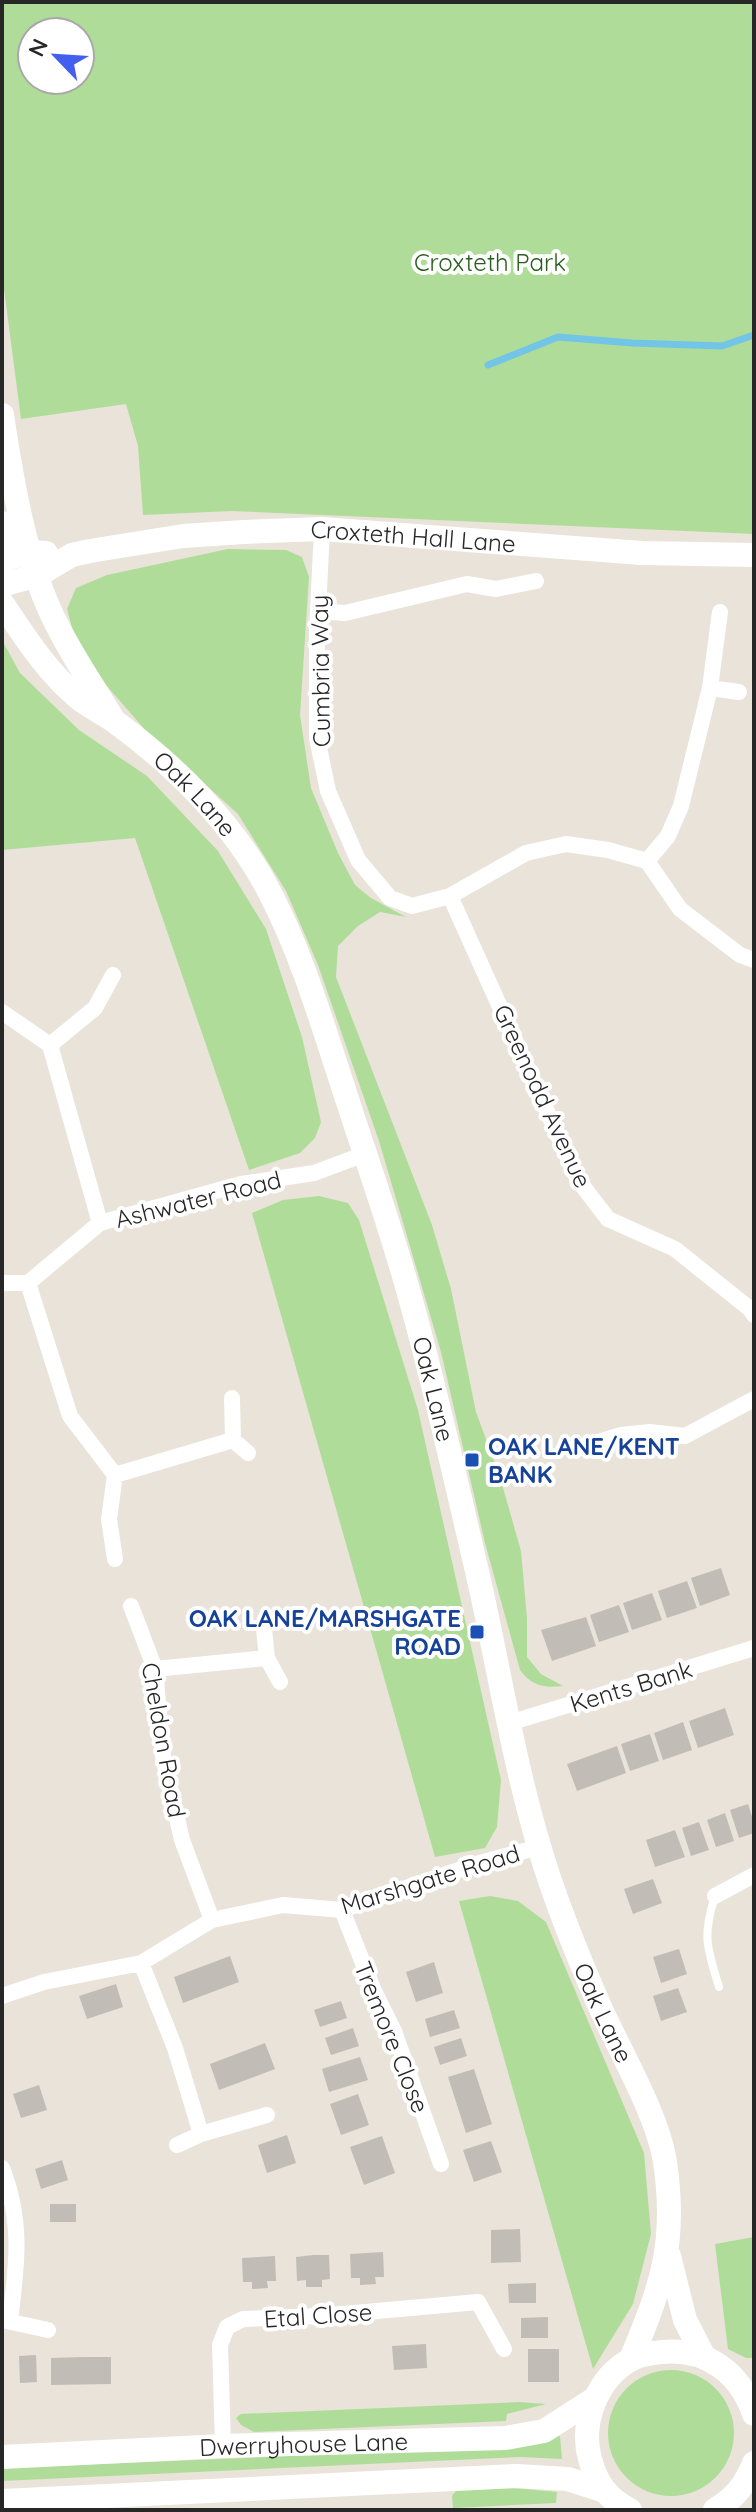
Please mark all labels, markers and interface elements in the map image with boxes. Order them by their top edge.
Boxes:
north arrow [16,16,96,96]
text: N [22,34,54,61]
park label: Croxteth Park [414,247,566,277]
street label: Croxteth Hall Lane [310,514,517,558]
street label: Cumbria Way [304,595,336,747]
street label: Oak Lane [148,744,243,842]
street label: Greenodd Avenue [487,1000,599,1192]
street label: Ashwater Road [112,1164,284,1234]
street label: Oak Lane [406,1333,461,1444]
place label: OAK LANE/KENT BANK [488,1431,680,1489]
marker: OAK LANE/KENT BANK [463,1451,481,1469]
place label: OAK LANE/MARSHGATE ROAD [189,1603,461,1661]
marker: OAK LANE/MARSHGATE ROAD [468,1623,486,1641]
street label: Kents Bank [566,1653,696,1719]
street label: Cheldon Road [136,1660,192,1820]
street label: Marshgate Road [337,1838,523,1920]
street label: Tremore Close [348,1957,436,2117]
street label: Oak Lane [568,1958,640,2068]
street label: Etal Close [263,2296,373,2334]
street label: Dwerryhouse Lane [199,2426,409,2462]

